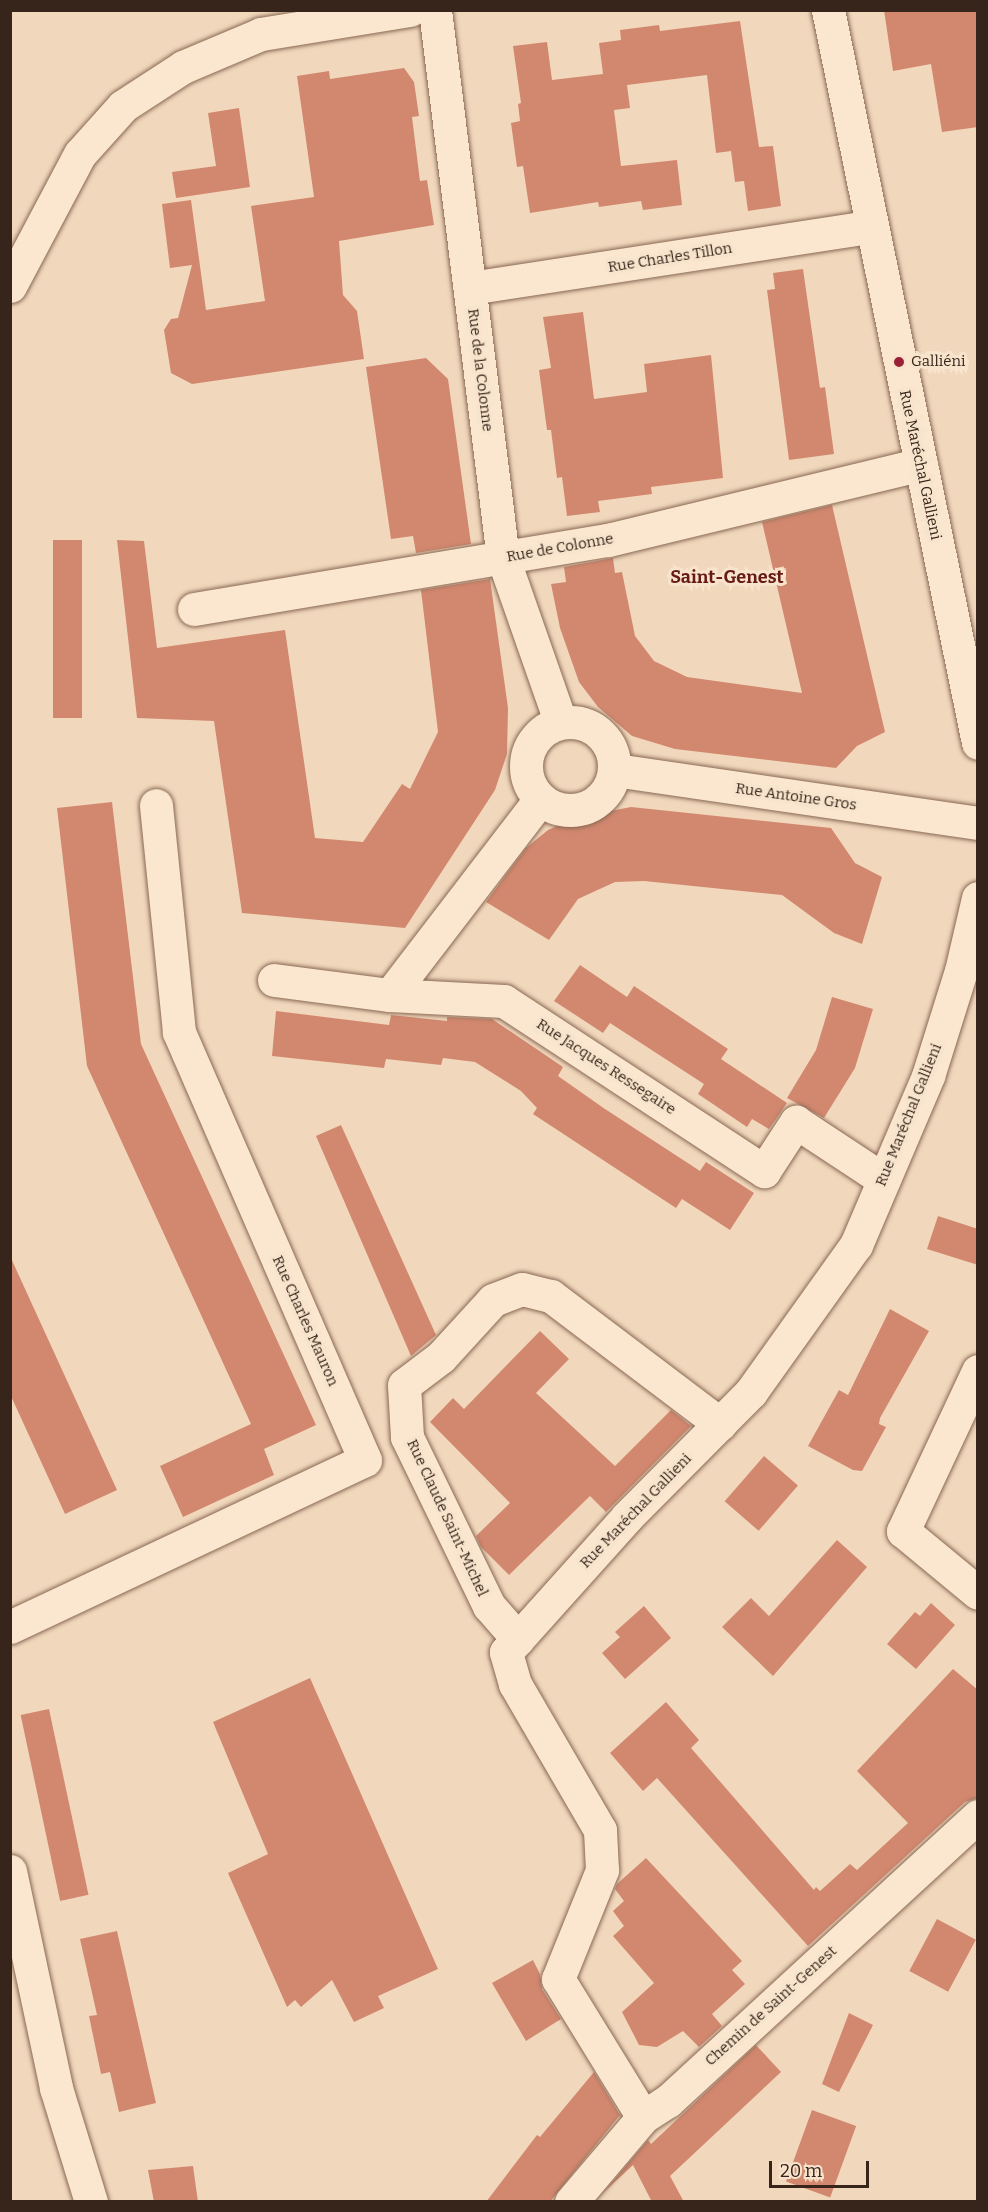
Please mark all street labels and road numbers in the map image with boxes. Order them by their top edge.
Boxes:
street label: Rue Charles Tillon [607,239,733,277]
street label: Rue de la Colonne [464,308,496,432]
street label: Rue Maréchal Gallieni [895,389,945,541]
street label: Rue de Colonne [505,530,615,566]
street label: Rue Antoine Gros [734,780,858,814]
street label: Rue Jacques Ressegaire [533,1015,679,1119]
street label: Rue Maréchal Gallieni [872,1041,946,1189]
street label: Rue Charles Mauron [268,1253,342,1389]
street label: Rue Claude Saint-Michel [403,1437,491,1599]
street label: Rue Maréchal Gallieni [577,1450,695,1572]
street label: Chemin de Saint-Genest [702,1942,840,2070]

